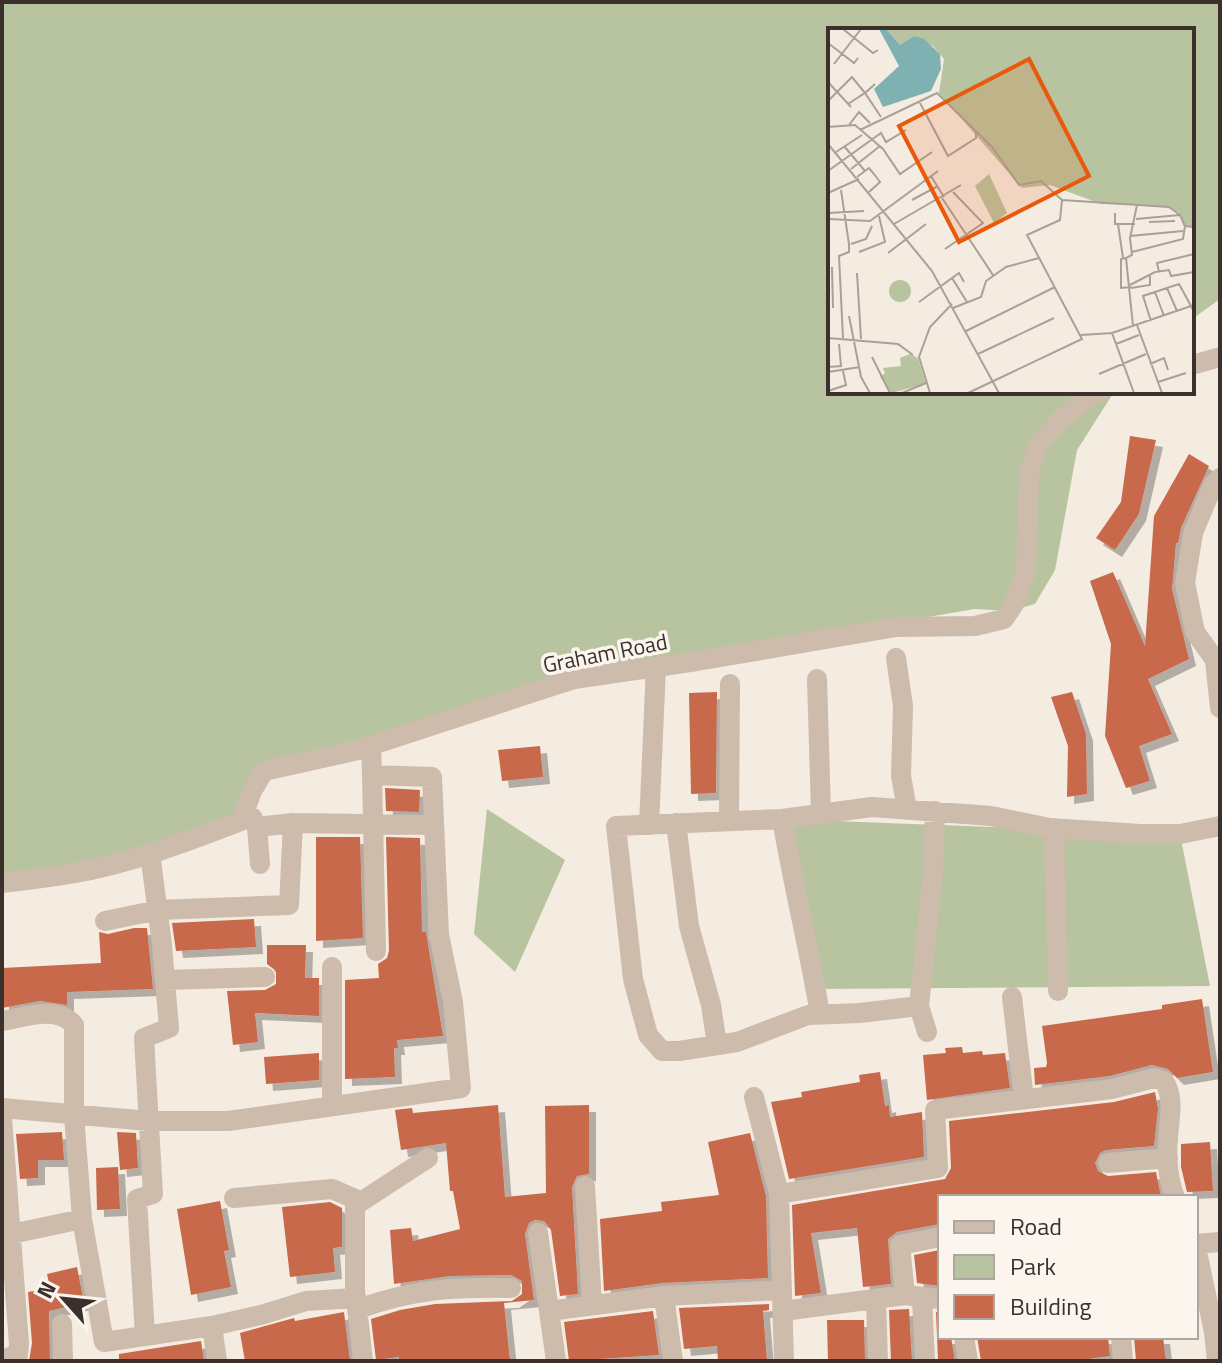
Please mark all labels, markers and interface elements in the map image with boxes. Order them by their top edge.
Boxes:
inset map [828,28,1194,394]
street label: Graham Road [540,624,670,682]
legend [938,1195,1198,1339]
text: Road [1010,1208,1062,1244]
text: Park [1010,1248,1056,1284]
north arrow [24,1259,104,1339]
text: N [28,1275,65,1304]
text: Building [1010,1288,1092,1324]

